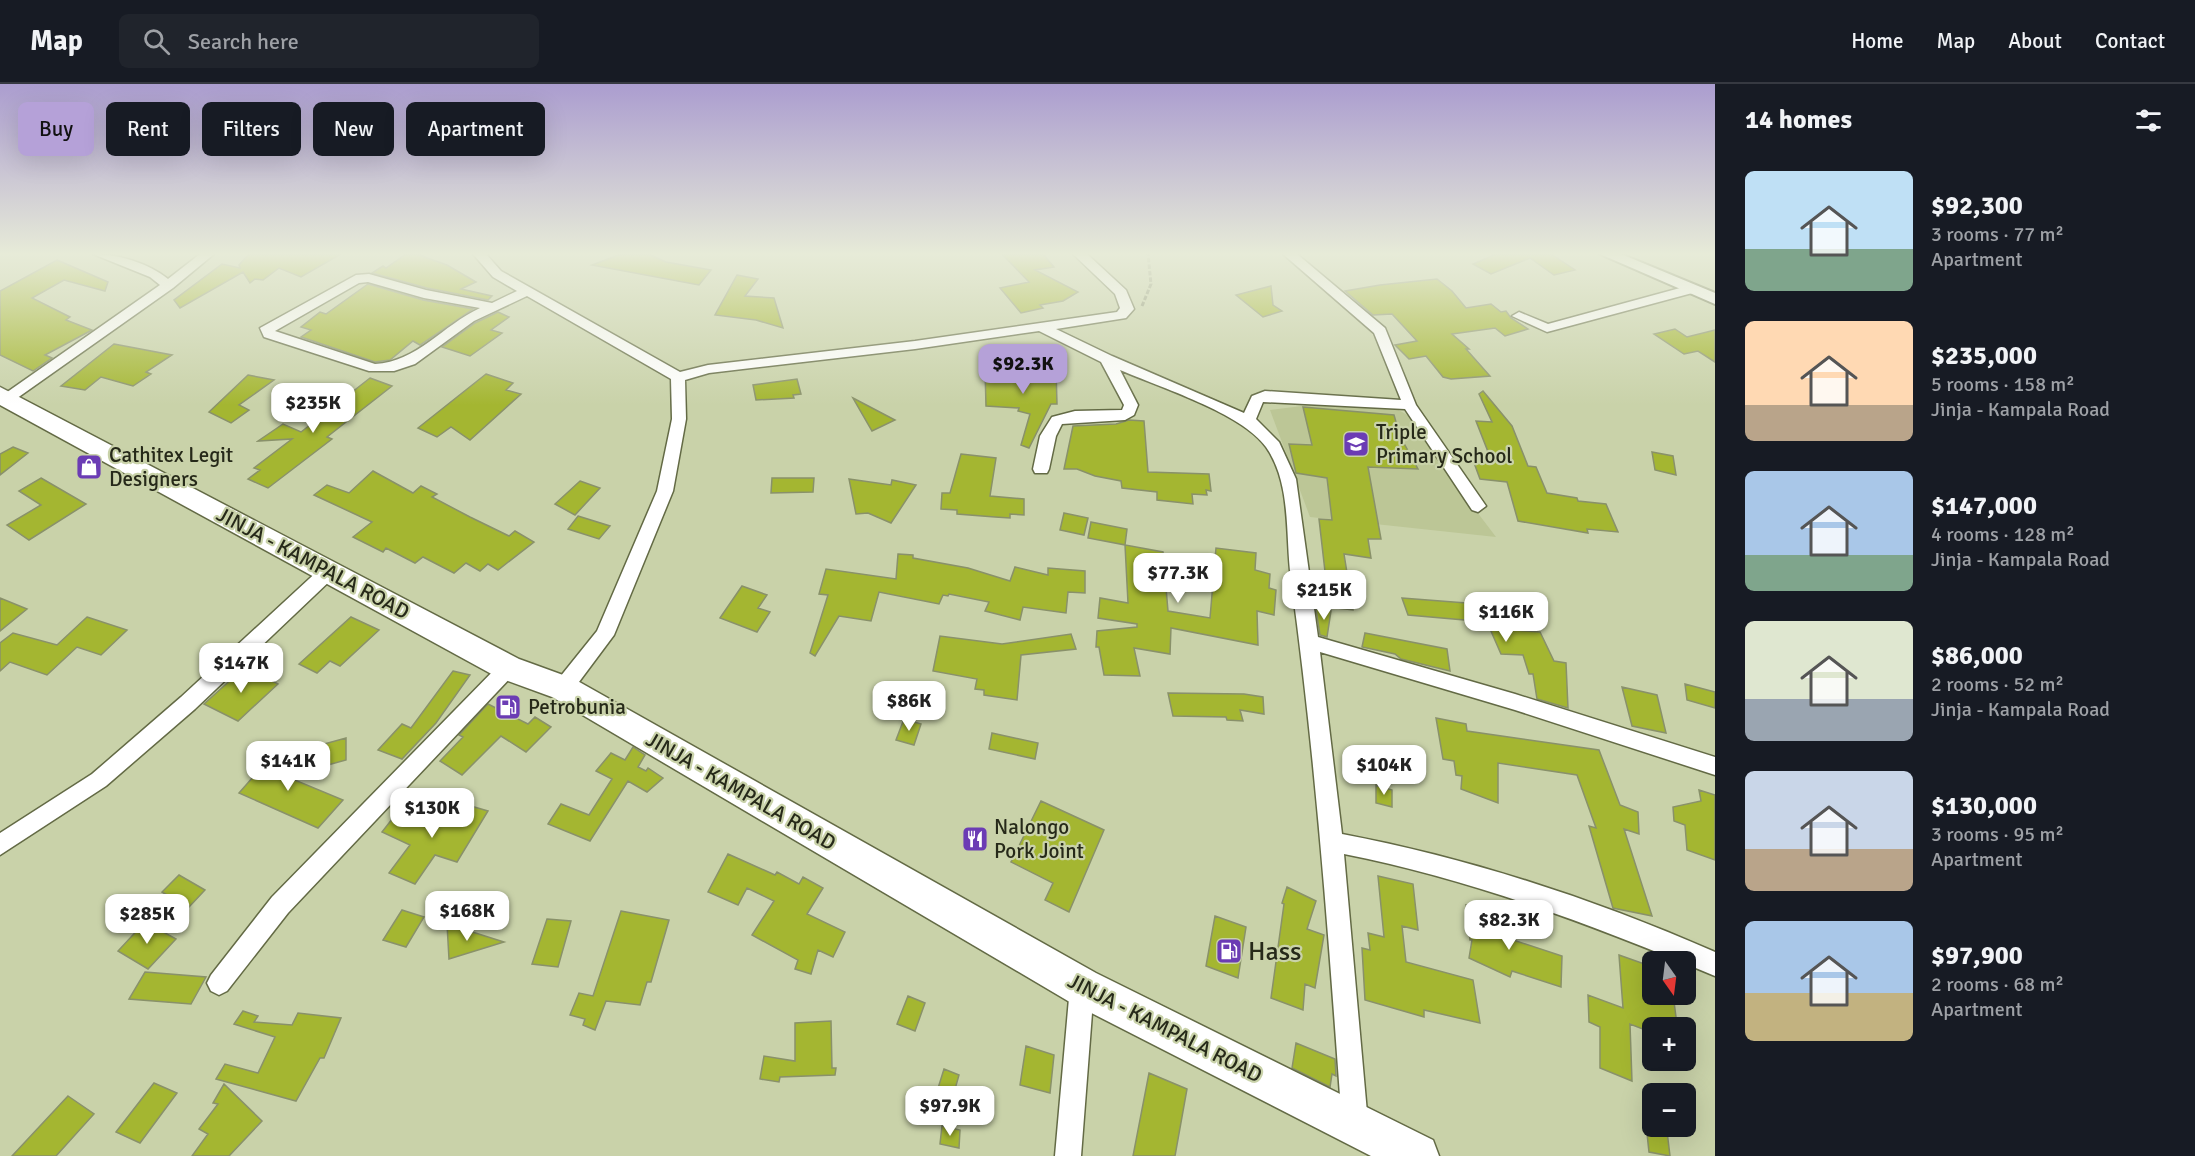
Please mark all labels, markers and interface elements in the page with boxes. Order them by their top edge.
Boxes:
search box [119,14,539,68]
text: Map [30,24,83,58]
icon: search [140,25,173,58]
text: Search here [188,28,299,55]
text: Home [1851,28,1904,54]
text: Map [1937,28,1975,54]
text: About [2008,28,2062,54]
text: Contact [2095,28,2165,54]
chip: Buy [18,102,94,156]
chip: Rent [106,102,190,156]
chip: Filters [202,102,301,156]
chip: New [313,102,394,156]
chip: Apartment [406,102,545,156]
text: 14 homes [1745,104,1852,136]
icon: filters [2132,104,2165,137]
text: $92,300 [1931,190,2023,222]
icon: home [1793,195,1865,267]
text: 3 rooms · 77 m² [1931,222,2064,247]
text: Apartment [1931,247,2023,272]
text: $235,000 [1931,340,2037,372]
pin: $92.3K [974,344,1072,395]
icon: home [1793,345,1865,417]
text: $92.3K [992,351,1054,376]
text: 5 rooms · 158 m² [1931,372,2075,397]
pin: $235K [271,383,355,434]
text: $235K [285,390,341,415]
text: Jinja - Kampala Road [1931,397,2110,422]
place label: Triple Primary School [1376,419,1512,469]
school or university icon: Triple Primary School [1341,429,1371,459]
place label: Cathitex Legit Designers [109,442,233,492]
shop icon: Cathitex Legit Designers [74,452,104,482]
text: $147,000 [1931,490,2037,522]
icon: home [1793,495,1865,567]
street label: JINJA - KAMPALA ROAD [212,501,414,625]
text: 4 rooms · 128 m² [1931,522,2075,547]
text: Jinja - Kampala Road [1931,547,2110,572]
pin: $77.3K [1129,553,1227,604]
text: $77.3K [1147,560,1209,585]
pin: $215K [1282,570,1366,621]
text: $215K [1296,577,1352,602]
pin: $116K [1464,592,1548,643]
text: $116K [1478,599,1534,624]
text: $86,000 [1931,640,2023,672]
pin: $147K [199,643,283,694]
icon: home [1793,645,1865,717]
text: $147K [213,650,269,675]
text: 2 rooms · 52 m² [1931,672,2064,697]
pin: $86K [873,681,945,732]
text: $86K [887,688,931,713]
fuel station icon: Petrobunia [493,692,523,722]
place label: Petrobunia [528,694,626,720]
text: Jinja - Kampala Road [1931,697,2110,722]
street label: JINJA - KAMPALA ROAD [642,726,840,856]
pin: $141K [246,741,330,792]
pin: $104K [1342,745,1426,796]
text: $141K [260,748,316,773]
text: $104K [1356,752,1412,777]
pin: $130K [390,788,474,839]
text: $130,000 [1931,790,2037,822]
text: $130K [404,795,460,820]
icon: home [1793,795,1865,867]
place label: Nalongo Pork Joint [994,814,1084,864]
text: 3 rooms · 95 m² [1931,822,2064,847]
restaurant icon: Nalongo Pork Joint [960,824,990,854]
text: Apartment [1931,847,2023,872]
pin: $168K [425,891,509,942]
pin: $285K [105,894,189,945]
text: $168K [439,898,495,923]
pin: $82.3K [1460,900,1558,951]
text: $285K [119,901,175,926]
text: $82.3K [1478,907,1540,932]
fuel station icon: Hass [1214,936,1244,966]
place label: Hass [1248,936,1301,968]
text: $97,900 [1931,940,2023,972]
icon: home [1793,945,1865,1017]
north arrow [1642,951,1696,1005]
map controls [1642,951,1696,1137]
street label: JINJA - KAMPALA ROAD [1063,968,1267,1088]
text: 2 rooms · 68 m² [1931,972,2064,997]
text: Apartment [1931,997,2023,1022]
button: + [1642,1017,1696,1071]
button: − [1642,1083,1696,1137]
pin: $97.9K [901,1086,999,1137]
text: $97.9K [919,1093,981,1118]

